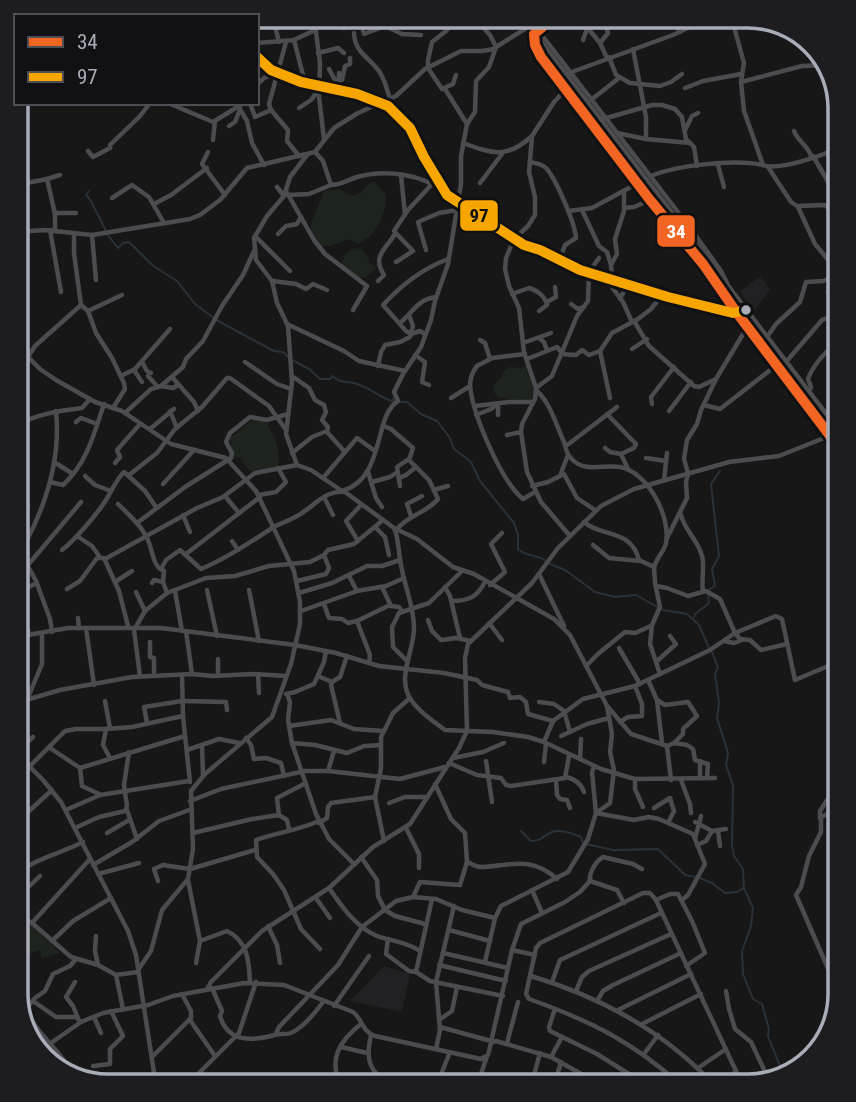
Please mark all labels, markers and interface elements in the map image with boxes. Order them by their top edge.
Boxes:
legend [14,14,259,105]
text: 34 [77,30,98,54]
text: 97 [77,65,98,89]
line badge: 97 [459,199,499,232]
text: 97 [469,204,489,227]
line badge: 34 [656,214,696,248]
text: 34 [666,220,686,243]
unlabelled marker [739,303,753,317]

